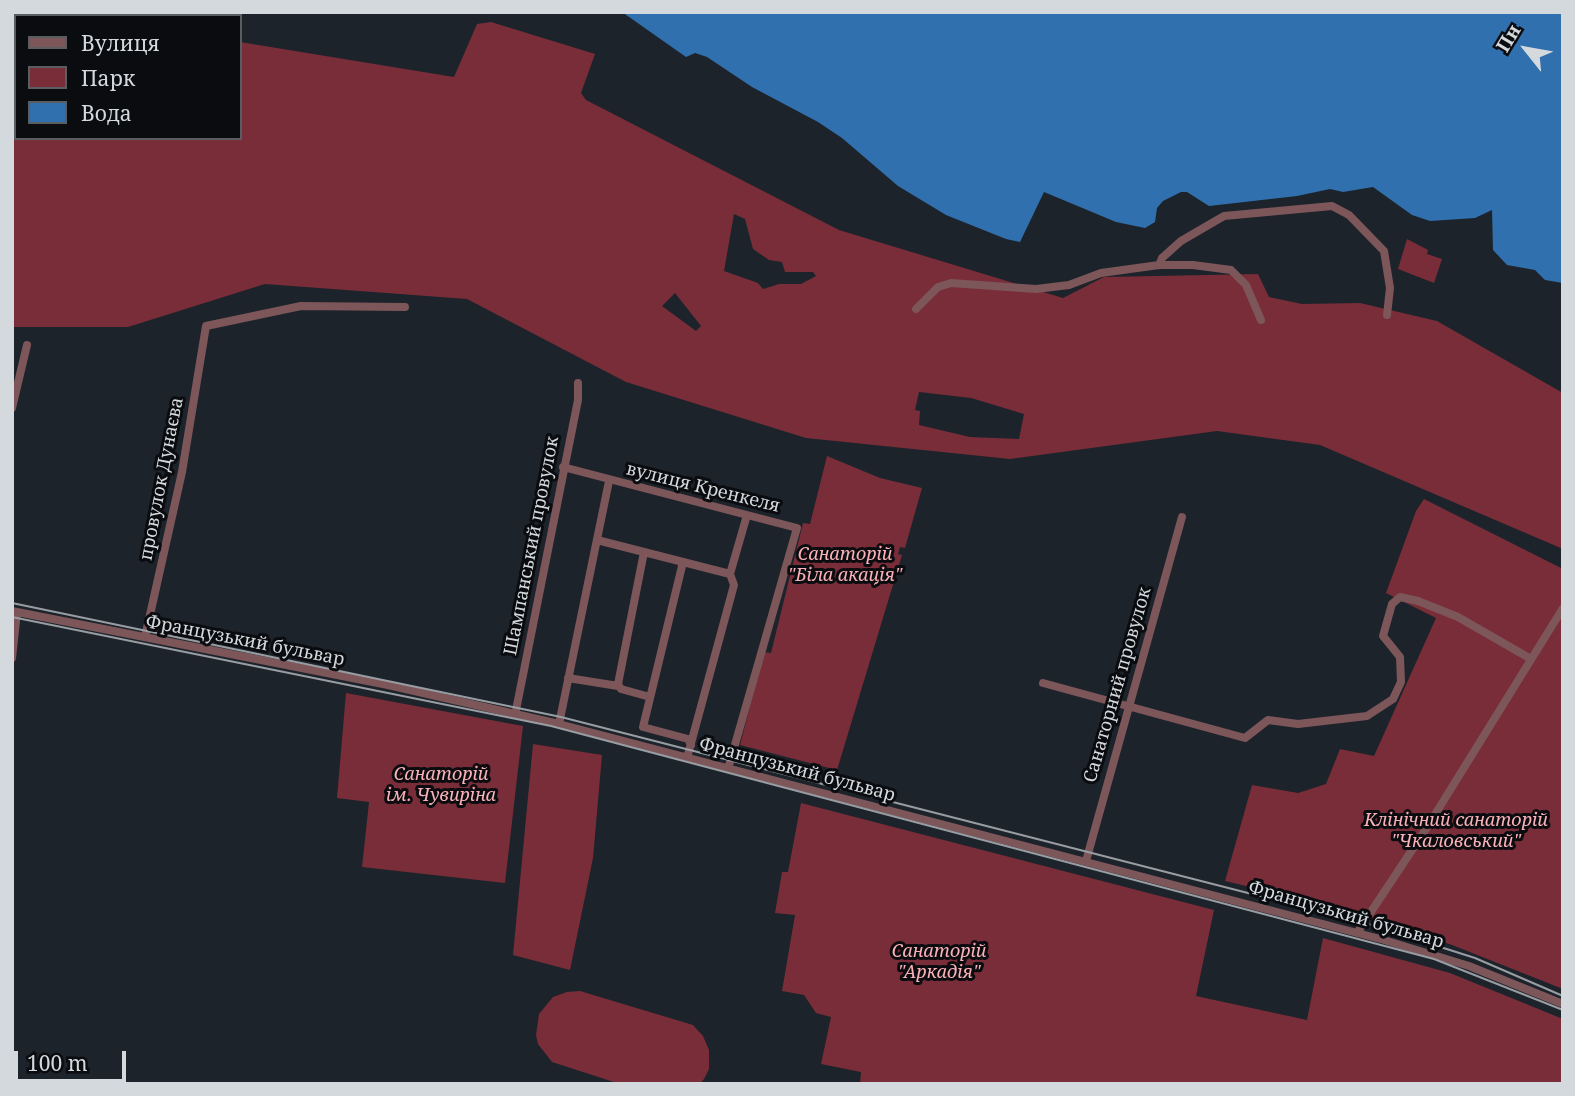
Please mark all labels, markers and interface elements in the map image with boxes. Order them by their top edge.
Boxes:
legend [14,14,242,140]
north arrow [1491,14,1561,84]
text: Пн [1490,19,1526,57]
text: Вулиця [81,29,160,57]
text: Парк [81,64,135,92]
text: Вода [81,99,132,127]
street label: провулок Дунаєва [136,396,188,562]
street label: Шампанський провулок [500,435,564,657]
street label: вулиця Кренкеля [624,458,782,518]
park label: Санаторій "Біла акація" [788,544,902,586]
street label: Санаторний провулок [1080,585,1156,785]
street label: Французький бульвар [144,611,346,671]
street label: Французький бульвар [696,733,898,807]
park label: Санаторій ім. Чувиріна [386,764,496,806]
park label: Клінічний санаторій "Чкаловський" [1364,810,1548,852]
street label: Французький бульвар [1246,877,1446,953]
park label: Санаторій "Аркадія" [892,941,986,984]
scale bar [18,1036,130,1080]
text: 100 m [27,1049,88,1077]

